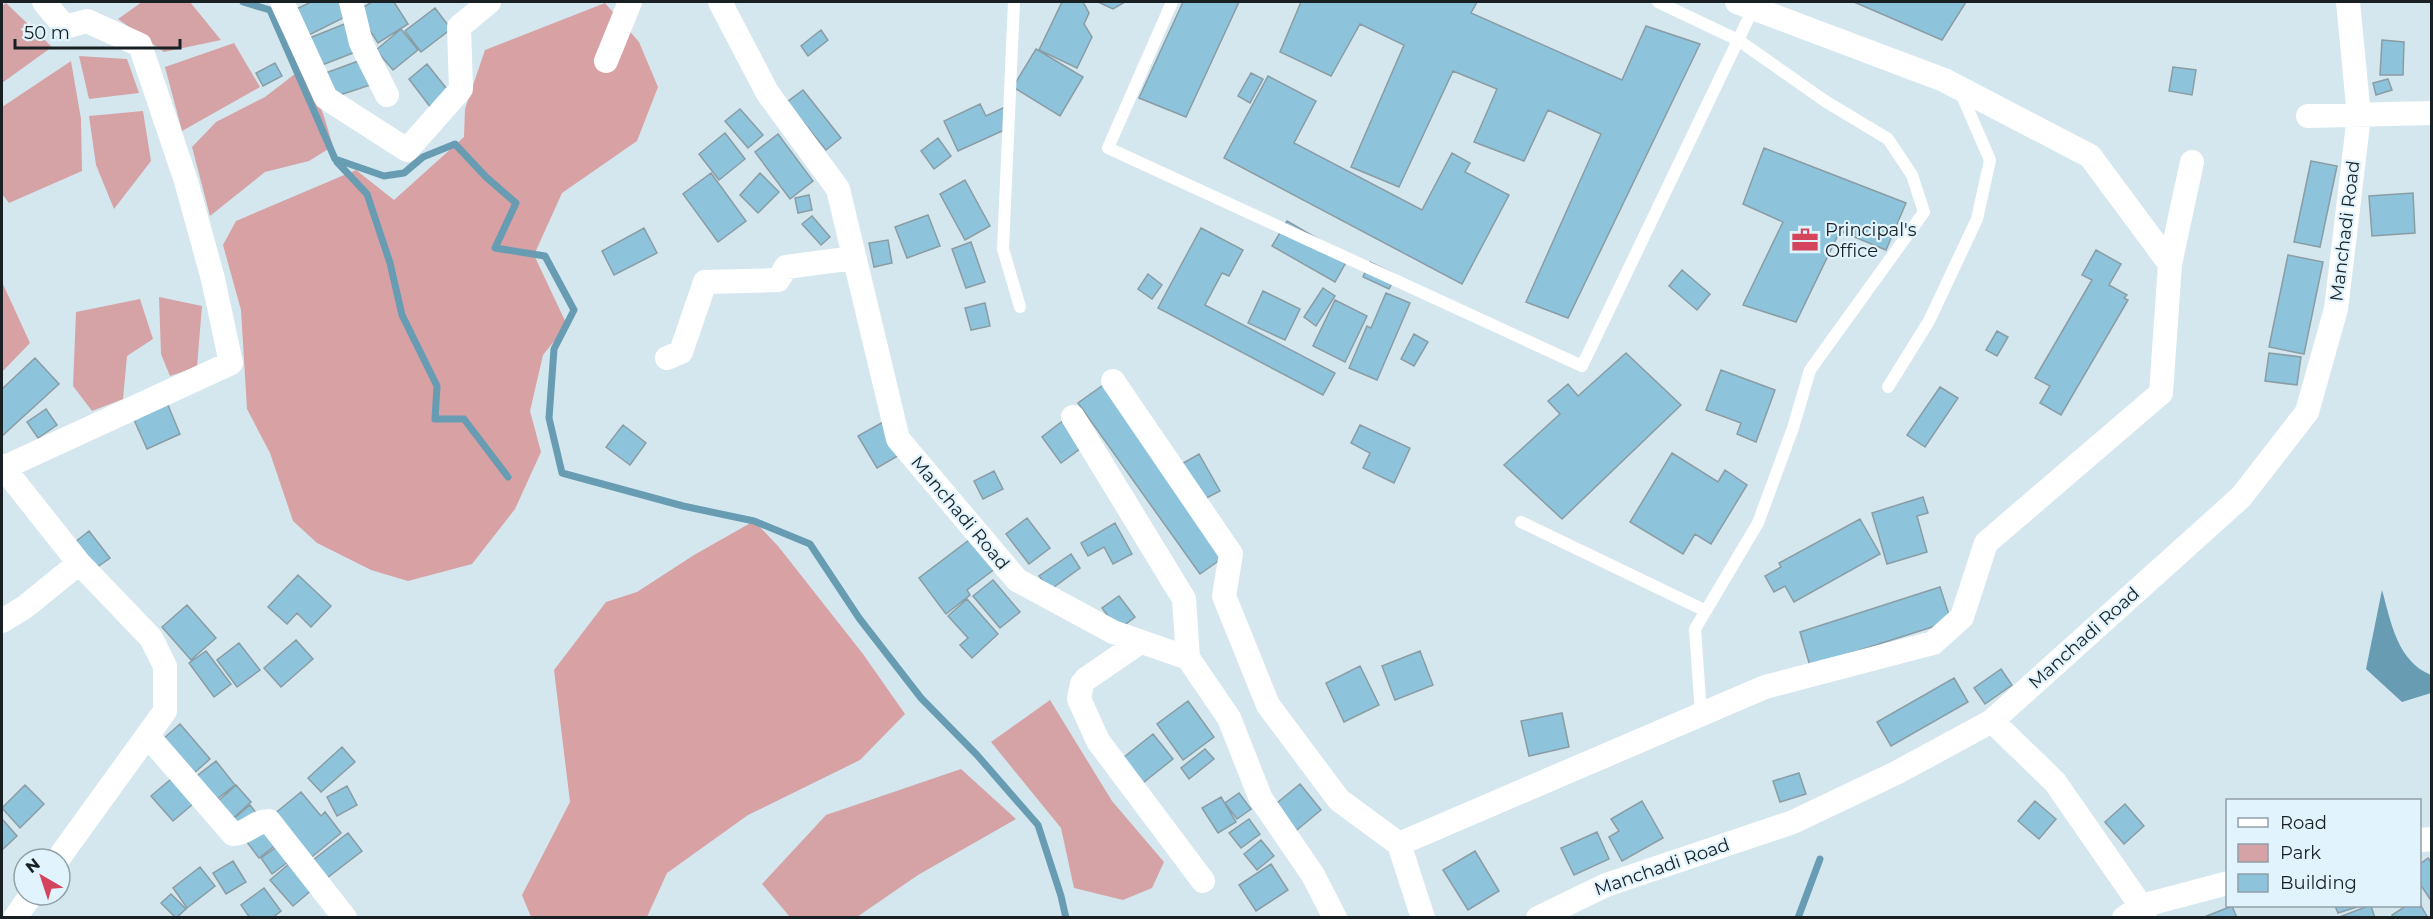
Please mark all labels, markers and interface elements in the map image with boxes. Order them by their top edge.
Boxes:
scale bar [15,12,180,50]
text: 50 m [24,22,70,44]
street label: Manchadi Road [2325,159,2365,303]
place label: Principal's Office [1825,219,1917,262]
office icon: Principal's Office [1790,225,1820,255]
street label: Manchadi Road [906,452,1014,574]
street label: Manchadi Road [2024,582,2144,694]
legend [2226,799,2421,907]
text: Road [2280,812,2327,834]
street label: Manchadi Road [1591,834,1733,900]
text: Park [2280,842,2321,864]
north arrow [12,847,72,907]
text: N [22,854,44,877]
text: Building [2280,872,2357,894]

